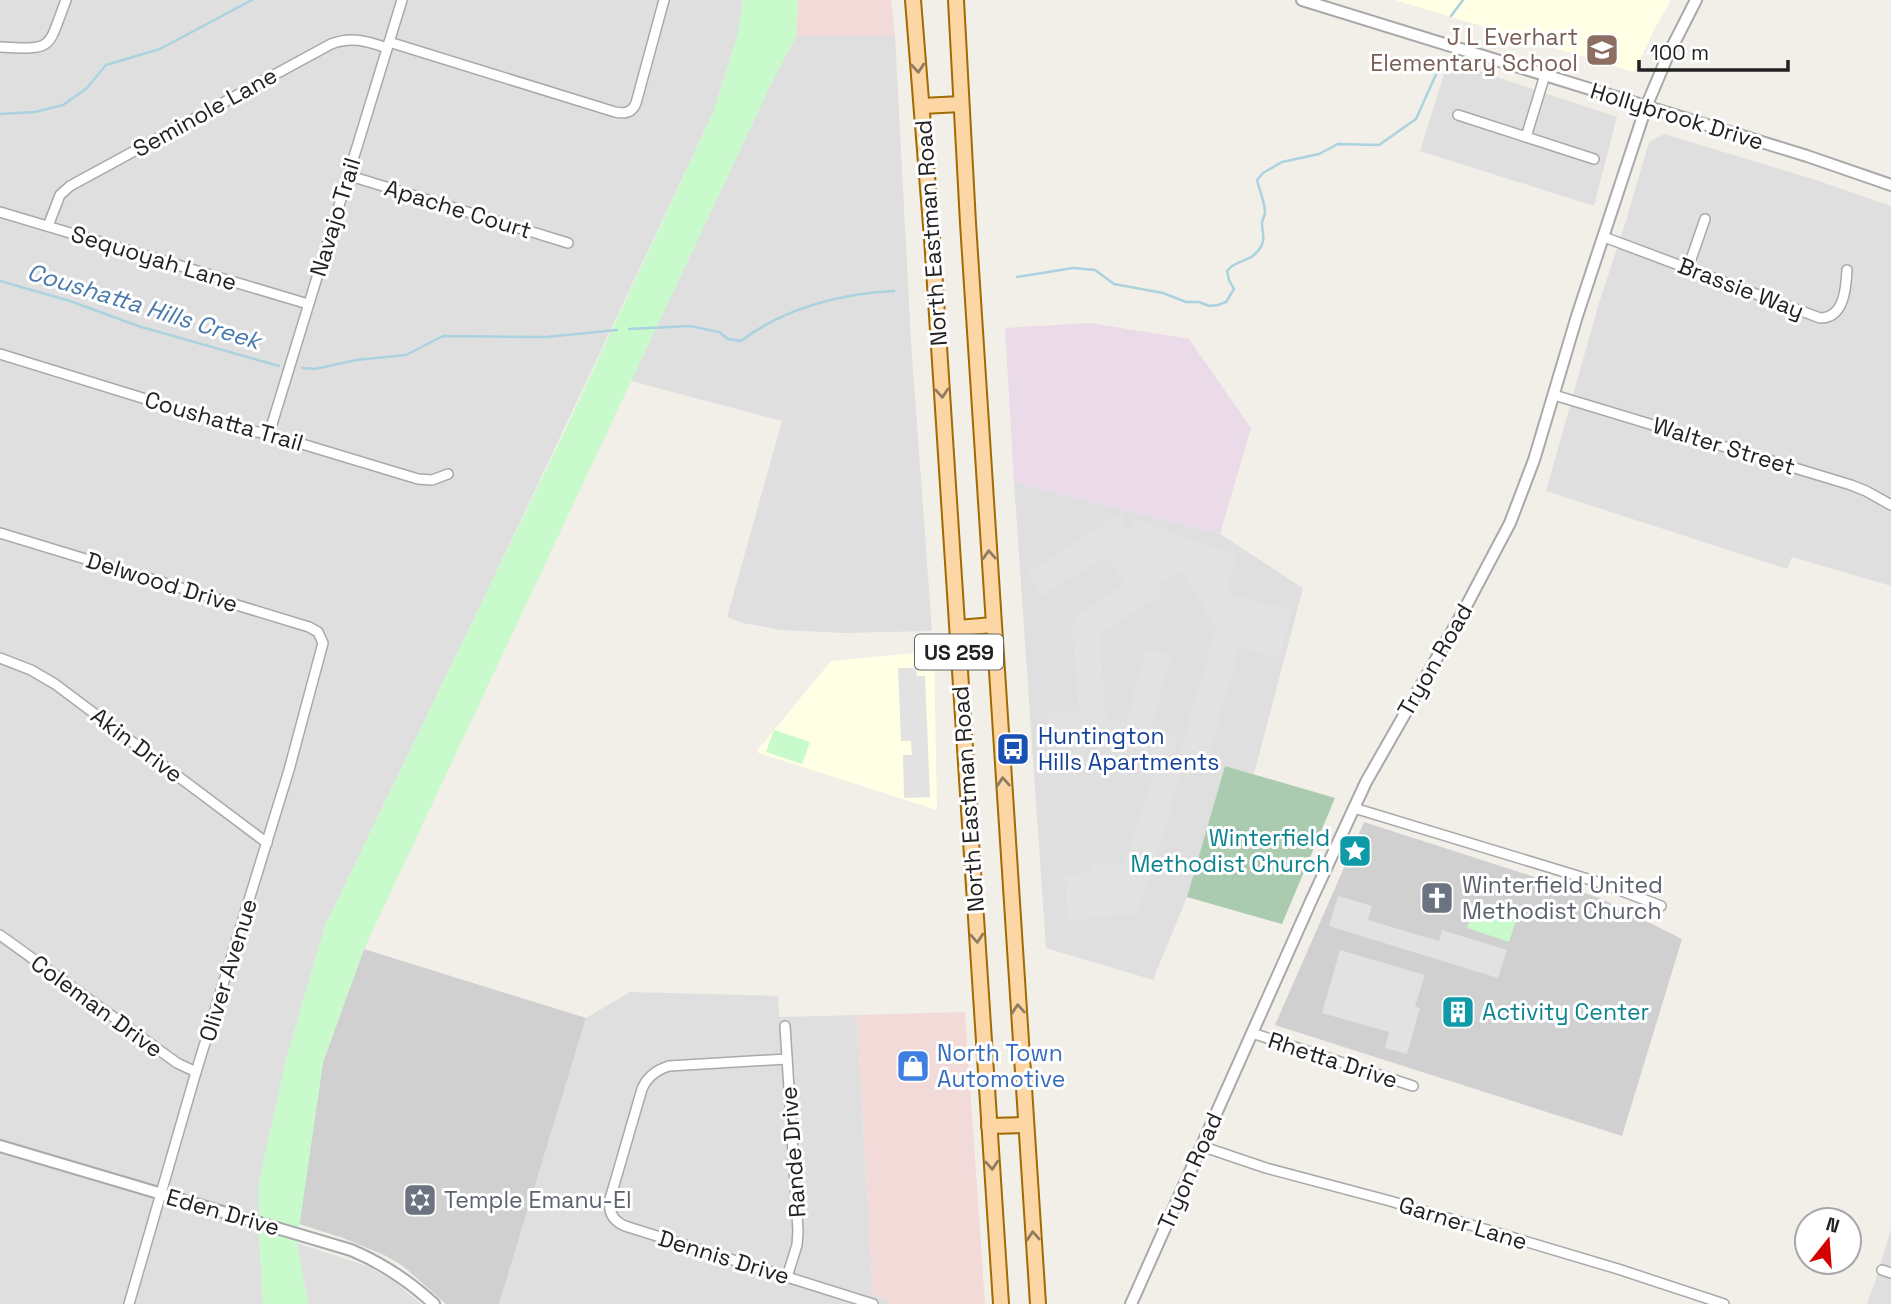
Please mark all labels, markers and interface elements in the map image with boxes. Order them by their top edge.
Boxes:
place label: J L Everhart Elementary School [1370,22,1578,78]
scale bar [1639,28,1788,72]
school or university icon: J L Everhart Elementary School [1583,31,1621,69]
text: 100 m [1650,39,1709,66]
street label: Seminole Lane [128,60,282,164]
one-way arrow [910,63,925,74]
street label: Hollybrook Drive [1587,75,1767,157]
street label: North Eastman Road [908,119,954,347]
street label: Navajo Trail [303,154,367,280]
street label: Apache Court [381,172,535,246]
street label: Sequoyah Lane [68,219,240,297]
street label: Brassie Way [1674,250,1808,326]
water label: Coushatta Hills Creek [24,256,267,357]
street label: Coushatta Trail [141,384,307,458]
one-way arrow [934,387,949,398]
street label: Walter Street [1649,410,1799,482]
street label: Delwood Drive [83,545,241,619]
one-way arrow [982,549,997,560]
street label: Tryon Road [1391,598,1479,722]
road number: US 259 [915,634,1003,670]
street label: North Eastman Road [945,685,991,913]
street label: Akin Drive [85,701,189,789]
place label: Huntington Hills Apartments [1038,721,1219,777]
bus stop icon: Huntington Hills Apartments [994,730,1032,768]
one-way arrow [996,776,1011,787]
place label: Winterfield Methodist Church [1130,823,1330,879]
place icon: Winterfield Methodist Church [1336,832,1374,870]
place label: Winterfield United Methodist Church [1462,870,1663,926]
church icon: Winterfield United Methodist Church [1418,879,1456,917]
street label: Oliver Avenue [192,895,264,1045]
one-way arrow [969,932,984,943]
street label: Coleman Drive [25,948,169,1064]
building icon: Activity Center [1439,993,1477,1031]
place label: Activity Center [1482,997,1649,1027]
one-way arrow [1011,1003,1026,1014]
street label: Rhetta Drive [1264,1025,1402,1095]
place label: North Town Automotive [937,1038,1065,1094]
shop icon: North Town Automotive [894,1047,932,1085]
street label: Rande Drive [773,1085,813,1219]
street label: Tryon Road [1151,1108,1229,1234]
one-way arrow [984,1159,999,1170]
synagogue icon: Temple Emanu-El [401,1181,439,1219]
street label: Eden Drive [163,1182,283,1242]
place label: Temple Emanu-El [444,1185,632,1215]
street label: Garner Lane [1395,1189,1531,1257]
north arrow [1793,1206,1863,1276]
text: N [1823,1211,1843,1239]
street label: Dennis Drive [655,1223,793,1291]
one-way arrow [1026,1230,1041,1241]

